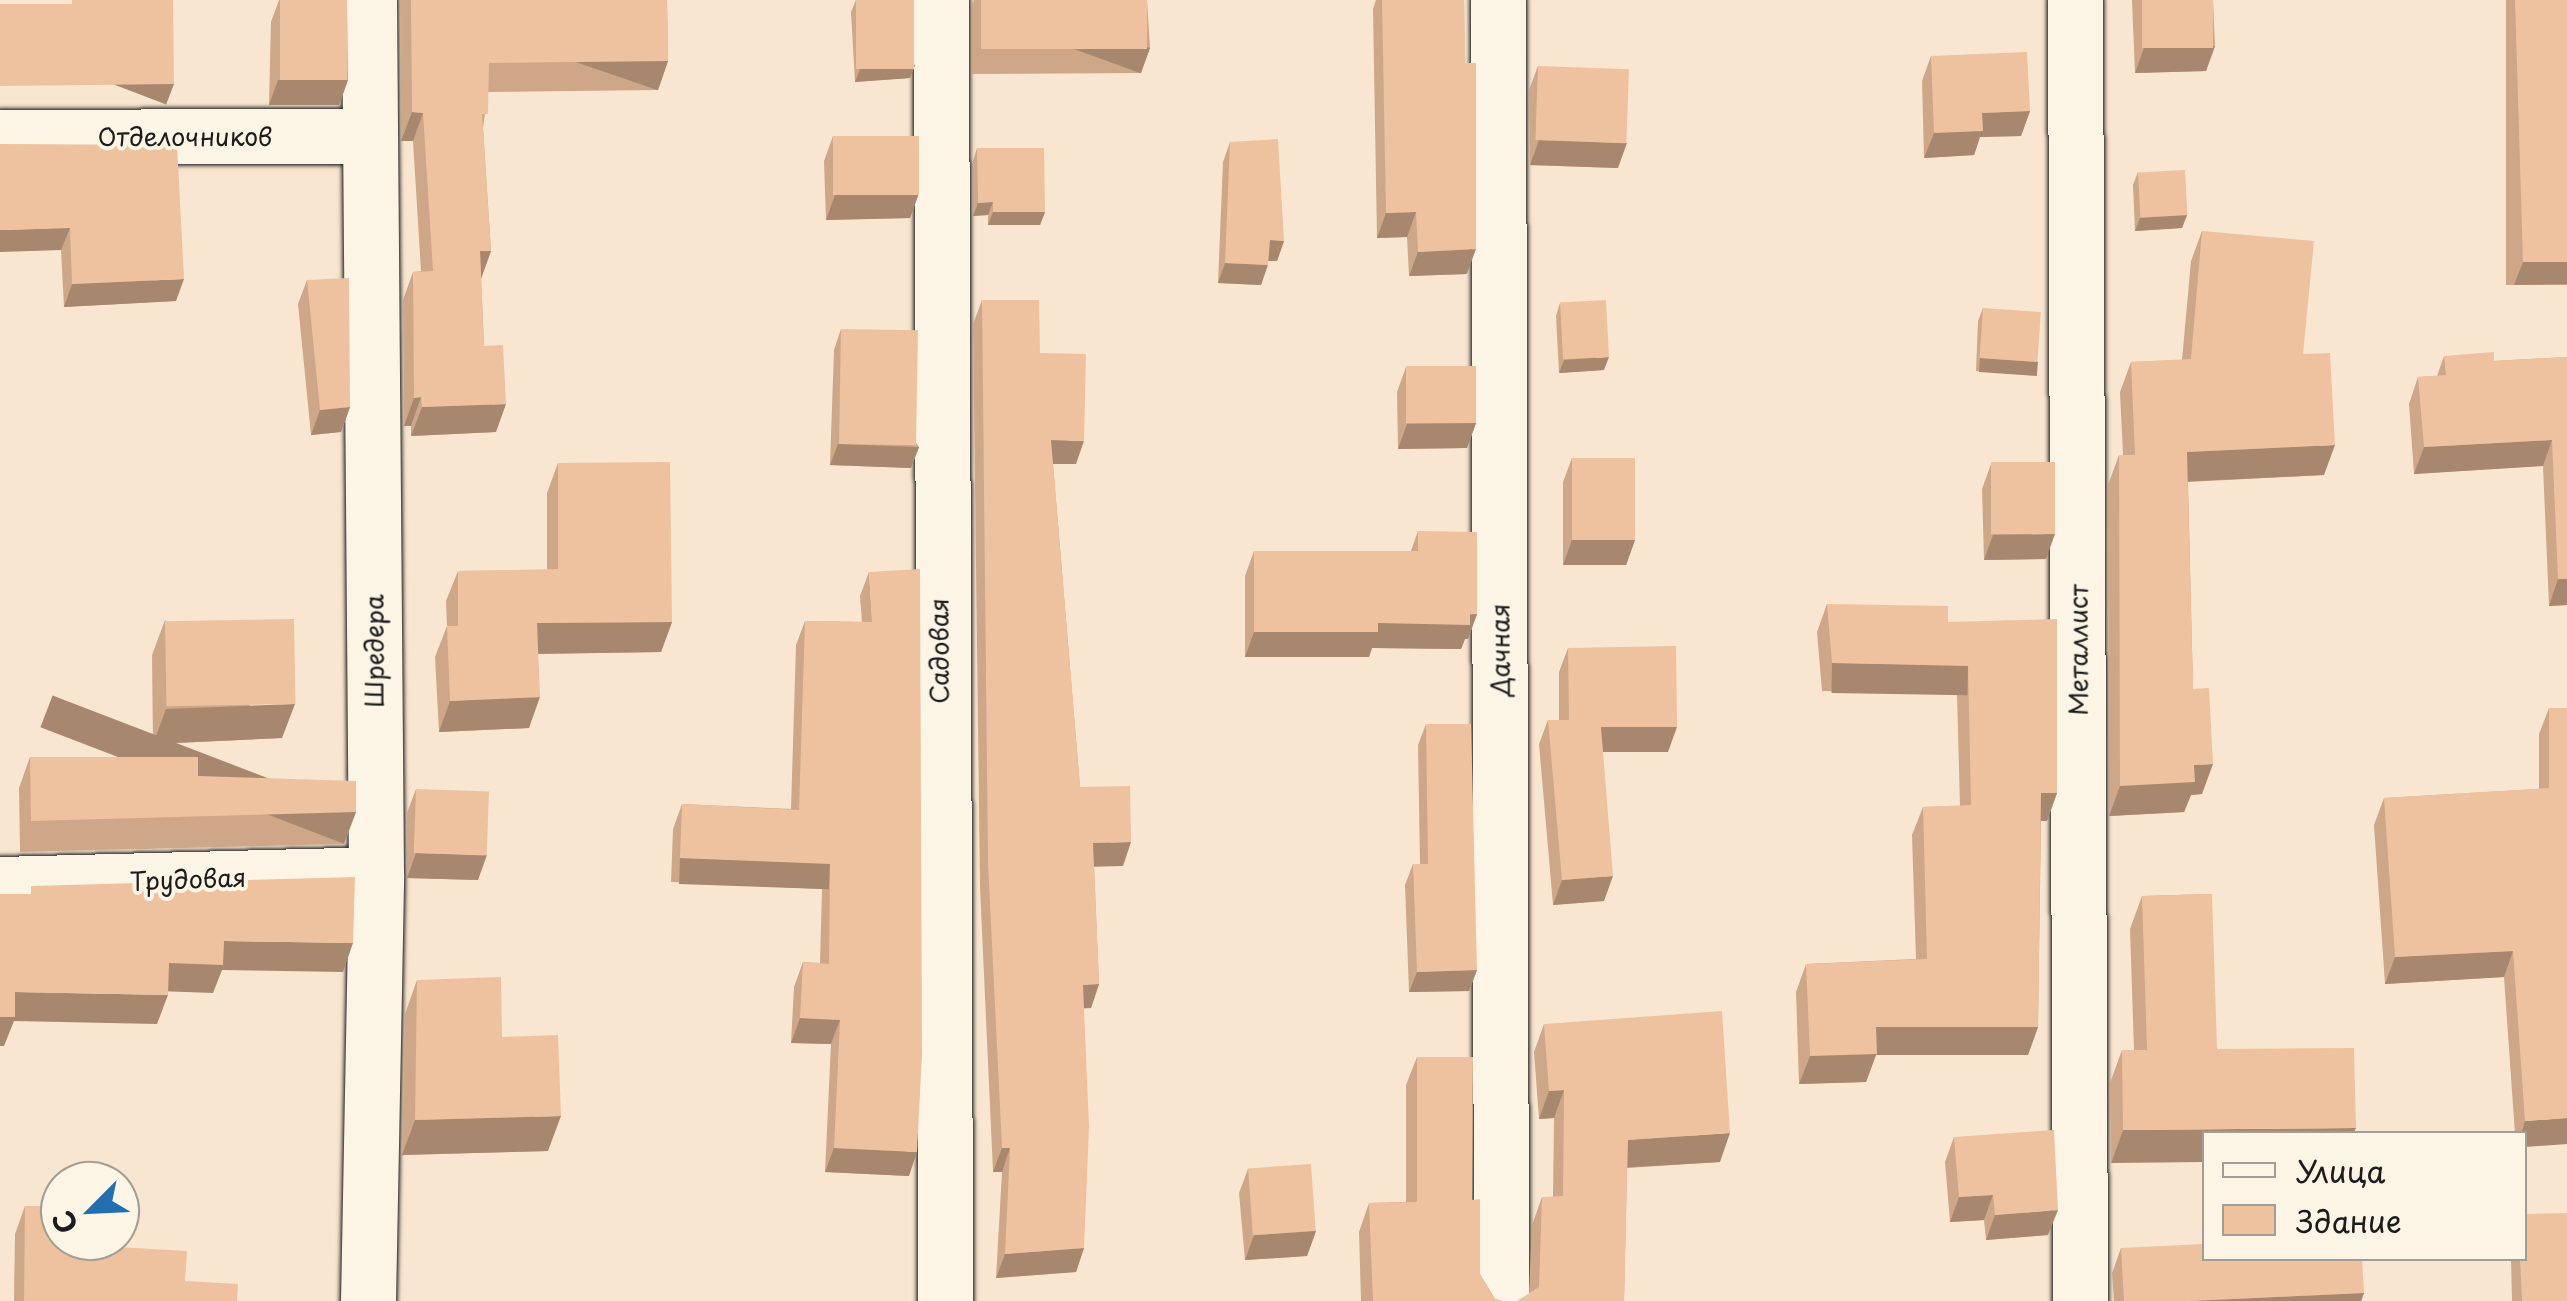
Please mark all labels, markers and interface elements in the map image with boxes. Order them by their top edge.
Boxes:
street label: Отделочников [98,121,272,151]
street label: Металлист [2063,584,2093,716]
street label: Шредера [359,594,389,708]
street label: Садовая [924,598,954,704]
street label: Дачная [1485,604,1515,696]
street label: Трудовая [129,862,247,896]
legend [2202,1131,2527,1261]
text: Улица [2296,1148,2385,1193]
north arrow [40,1161,140,1261]
text: Здание [2296,1198,2402,1243]
text: С [40,1204,88,1241]

